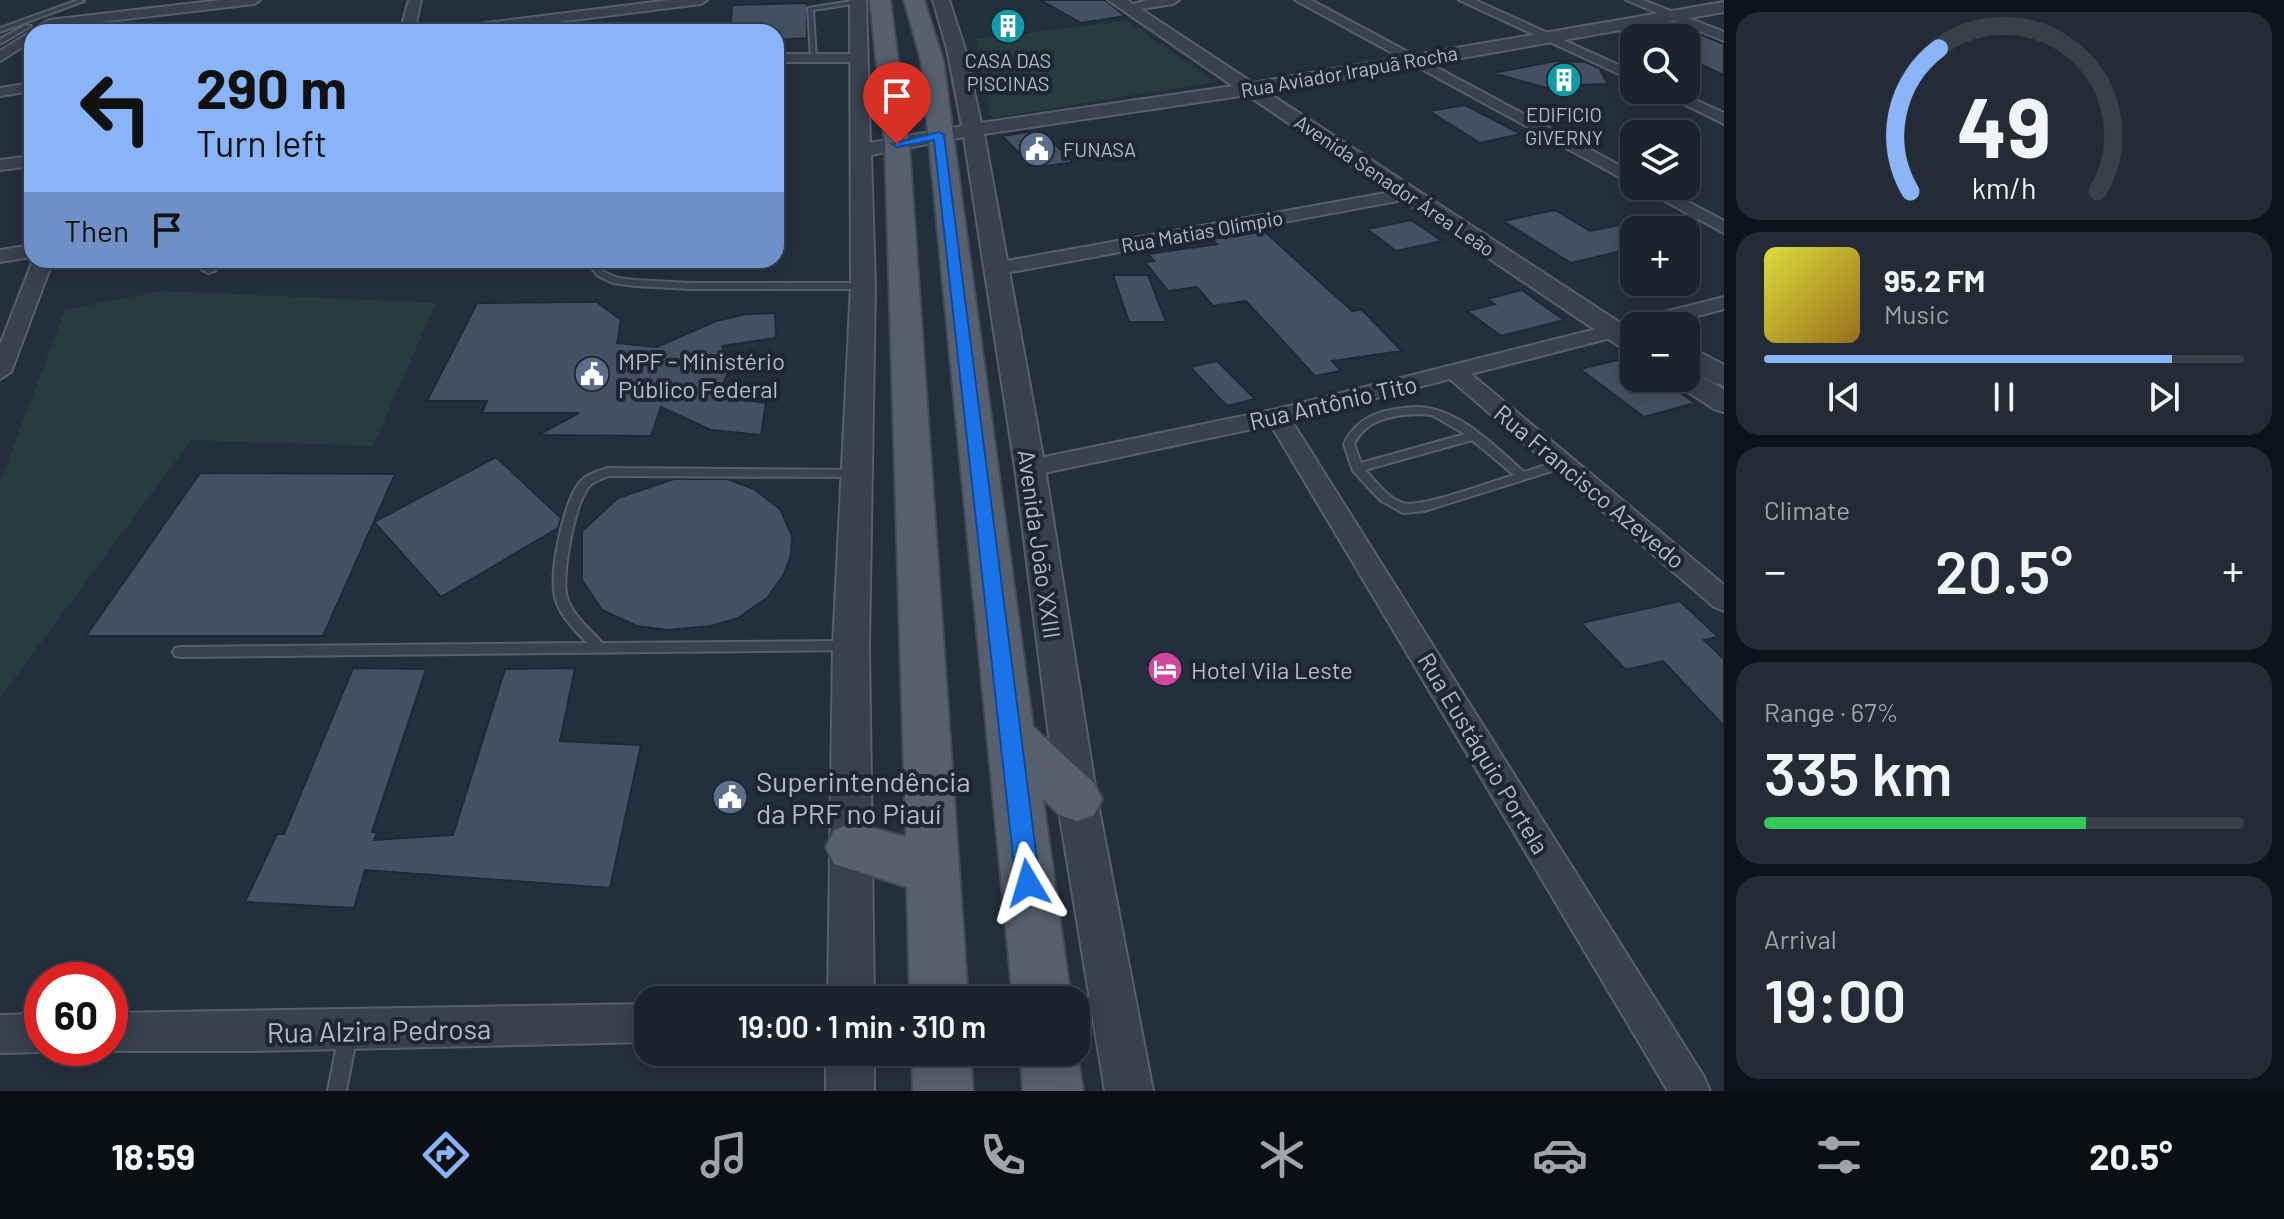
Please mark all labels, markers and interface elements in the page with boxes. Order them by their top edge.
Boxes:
building icon: CASA DAS PISCINAS [989,7,1027,45]
map controls [1620,24,1700,392]
button: search [1620,24,1700,104]
street label: Rua Aviador Irapuã Rocha [1239,40,1459,102]
place label: CASA DAS PISCINAS [965,48,1051,95]
text: 290 m [196,53,347,120]
icon: left [64,56,168,160]
building icon: EDIFICIO GIVERNY [1545,61,1583,99]
pin [863,62,931,144]
icon: arrive [875,74,919,118]
text: 49 [1957,75,2051,175]
place label: EDIFICIO GIVERNY [1525,102,1603,149]
street label: Avenida Senador Área Leão [1291,109,1499,261]
button: layers [1620,120,1700,200]
text: Turn left [196,121,327,164]
public building icon: FUNASA [1018,130,1056,168]
place label: FUNASA [1063,137,1136,161]
text: km/h [1972,170,2036,205]
street label: Rua Matias Olimpio [1119,205,1285,257]
icon: arrive [145,208,189,252]
text: Then [64,212,129,248]
button: + [1620,216,1700,296]
text: 95.2 FM [1884,262,1985,298]
text: Music [1884,298,1949,329]
button: − [1620,312,1700,392]
place label: MPF - Ministério Público Federal [618,346,785,403]
public building icon: MPF - Ministério Público Federal [573,355,611,393]
street label: Rua Antônio Tito [1246,369,1420,435]
icon: previous [1822,375,1866,419]
icon: pause [1982,375,2026,419]
icon: next [2142,375,2186,419]
street label: Rua Francisco Azevedo [1489,398,1691,574]
street label: Avenida João XXIII [1012,448,1068,640]
text: Climate [1764,494,1850,525]
text: 20.5° [1935,534,2073,606]
text: − [1764,543,1786,596]
text: + [2222,543,2244,596]
street label: Rua Eustáquio Portela [1412,647,1556,859]
hotel icon: Hotel Vila Leste [1146,650,1184,688]
place label: Hotel Vila Leste [1191,655,1353,684]
text: Range · 67% [1764,696,1899,727]
text: 335 km [1764,736,1953,808]
place label: Superintendência da PRF no Piauí [756,764,971,830]
public building icon: Superintendência da PRF no Piauí [711,778,749,816]
position arrow [986,841,1070,925]
text: Arrival [1764,923,1837,954]
speed limit sign: 60 [24,962,128,1066]
text: 19:00 [1764,963,1906,1035]
text: 19:00 · 1 min · 310 m [738,1008,986,1044]
street label: Rua Alzira Pedrosa [266,1011,492,1049]
icon: directions [418,1127,474,1183]
icon: music [696,1127,752,1183]
icon: phone [975,1127,1031,1183]
icon: climate [1254,1127,1310,1183]
icon: car [1532,1127,1588,1183]
icon: filters [1811,1127,1867,1183]
text: 18:59 [111,1134,195,1177]
text: 20.5° [2089,1134,2173,1177]

